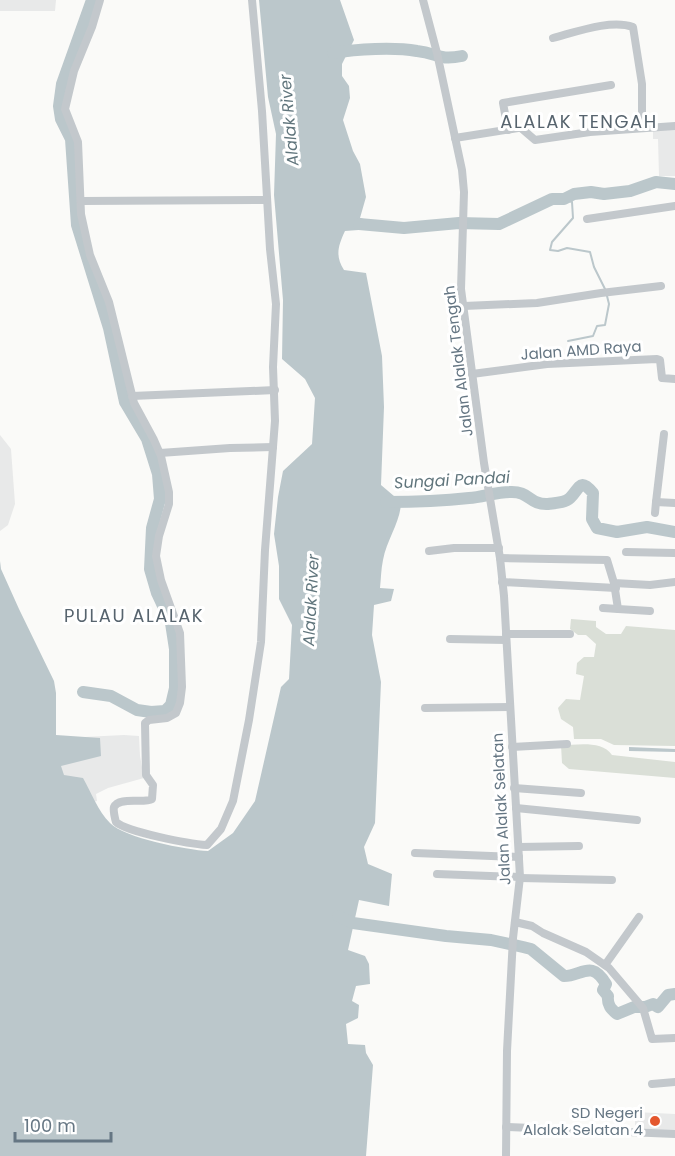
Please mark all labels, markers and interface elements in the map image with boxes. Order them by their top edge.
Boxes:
water label: Alalak River [273,72,305,168]
district label: ALALAK TENGAH [500,109,658,134]
street label: Jalan Alalak Tengah [438,284,478,438]
street label: Jalan AMD Raya [520,335,642,365]
water label: Sungai Pandai [393,465,512,495]
water label: Alalak River [297,553,325,647]
district label: PULAU ALALAK [64,603,204,628]
street label: Jalan Alalak Selatan [487,732,515,886]
place label: SD Negeri Alalak Selatan 4 [523,1102,643,1140]
scale bar [15,1105,111,1143]
text: 100 m [24,1113,76,1138]
marker: SD Negeri Alalak Selatan 4 [648,1114,662,1128]

